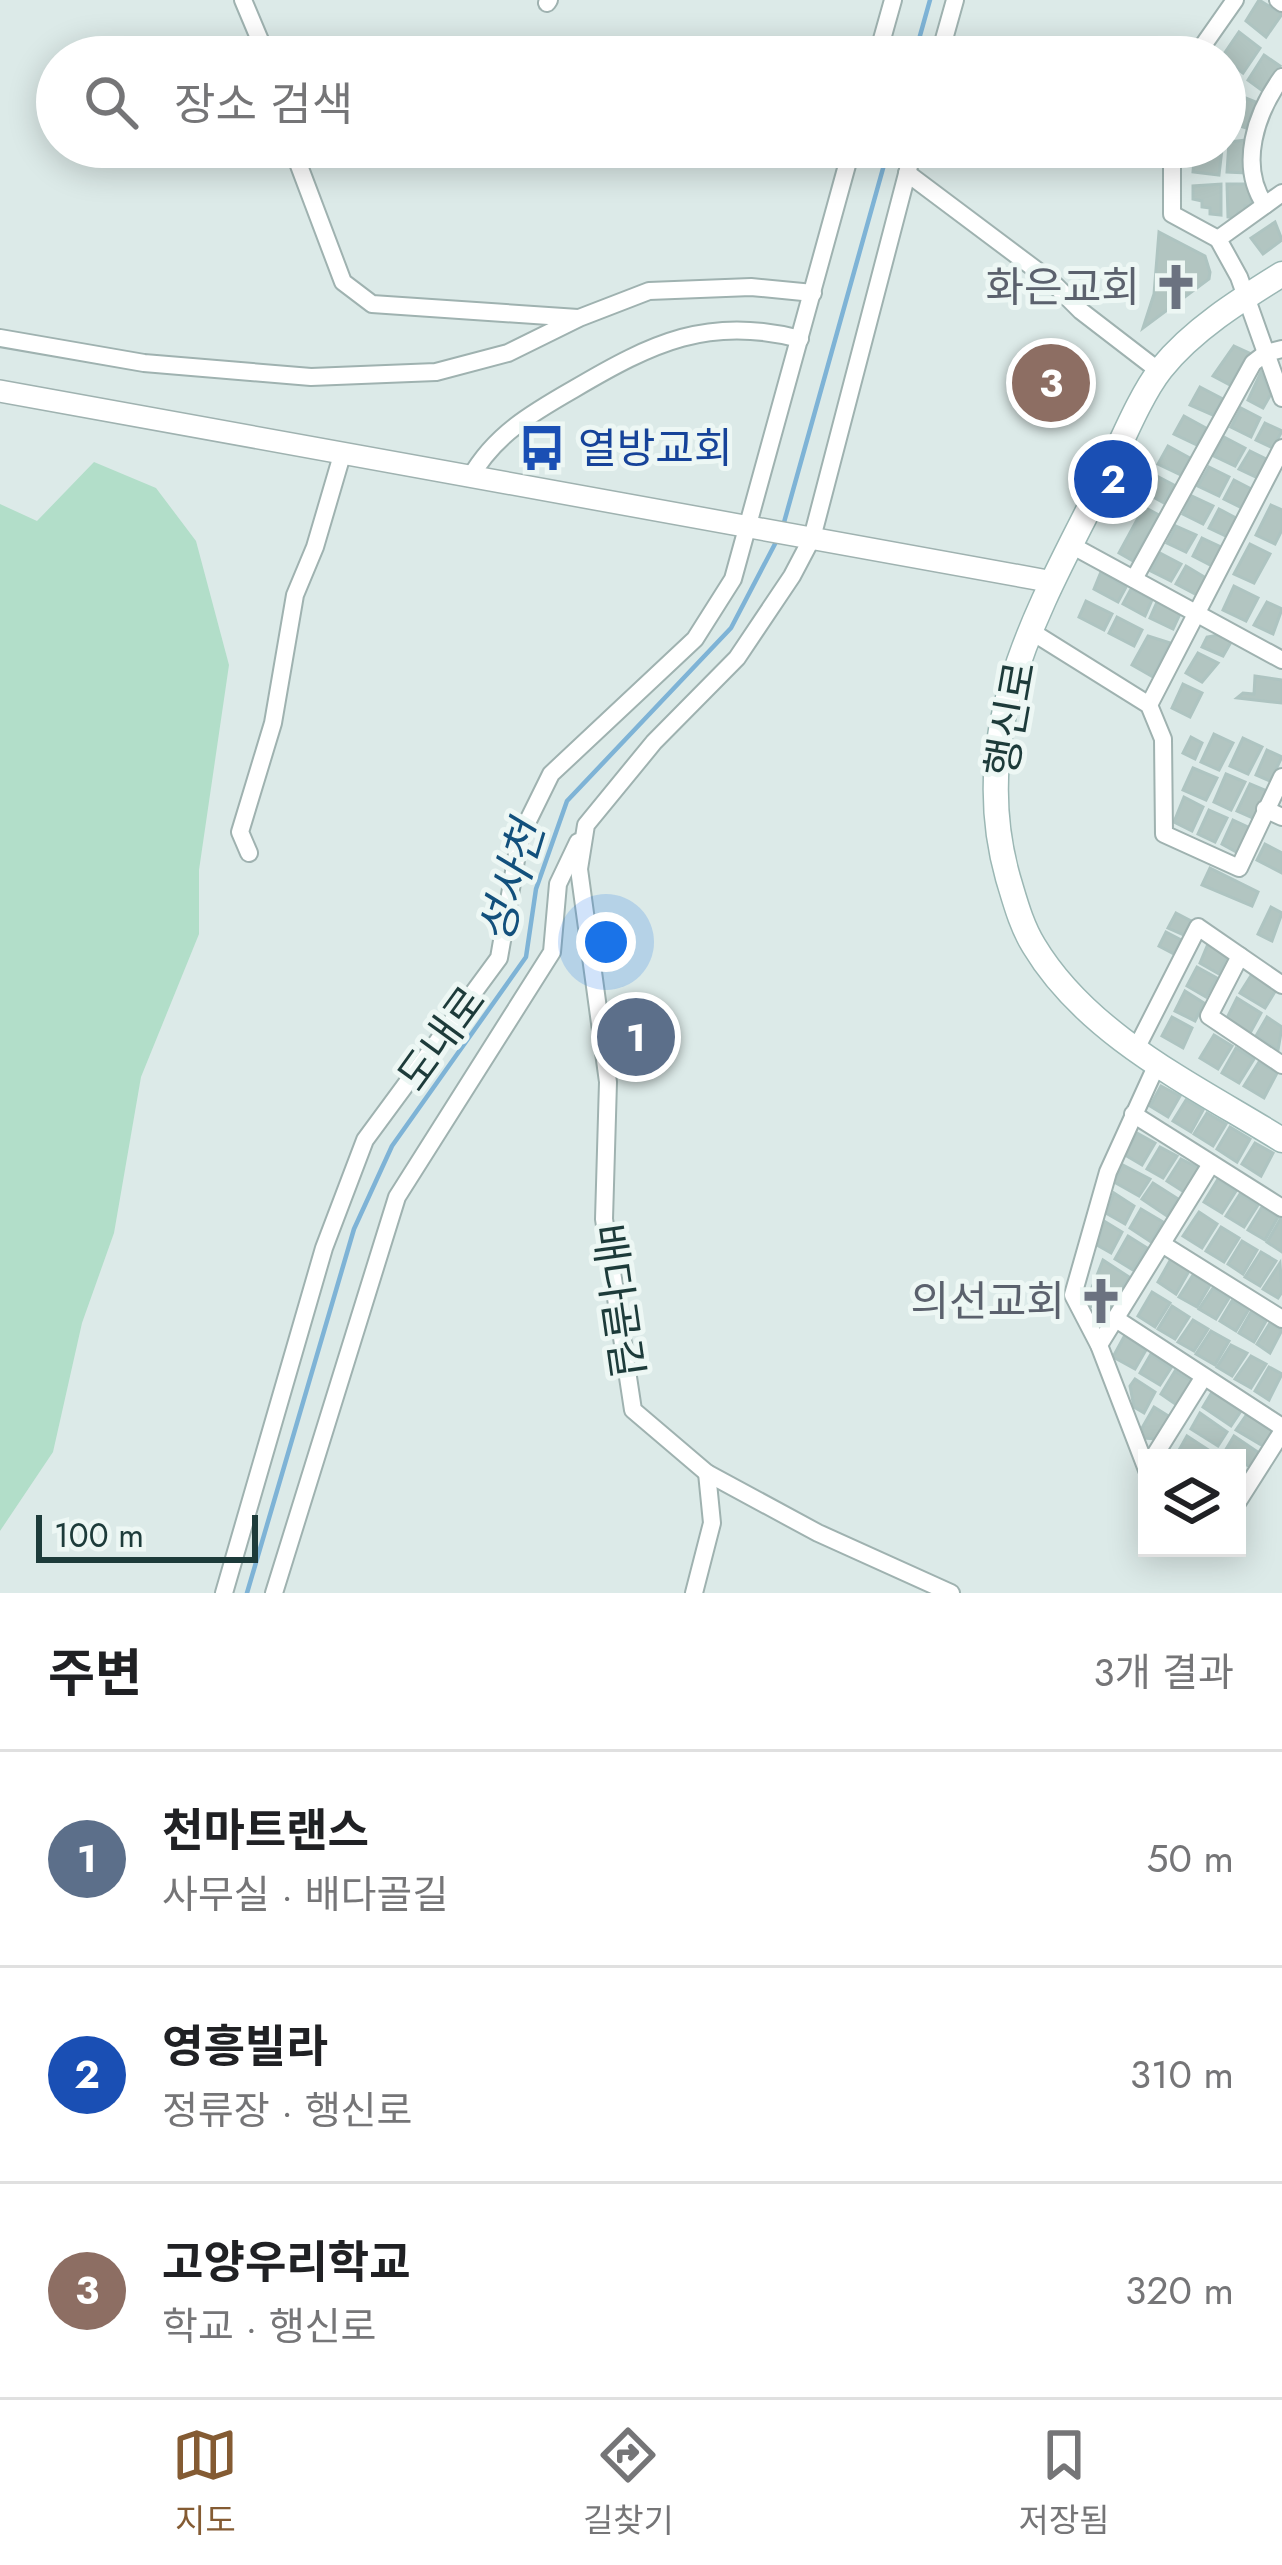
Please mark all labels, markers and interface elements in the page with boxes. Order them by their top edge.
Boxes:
search box [36,36,1246,168]
icon: search [78,69,144,135]
text: 장소 검색 [174,72,353,137]
place label: 화은교회 [985,257,1140,318]
church icon: 화은교회 [1151,262,1201,312]
pin: 3 [1012,338,1090,428]
place label: 열방교회 [578,418,733,479]
bus stop icon: 열방교회 [517,423,567,473]
pin: 2 [1074,434,1152,524]
street label: 행신로 [970,657,1051,781]
water label: 성사천 [462,809,562,951]
your location [576,912,636,972]
street label: 도내로 [383,973,500,1103]
pin: 1 [597,992,675,1082]
street label: 배다골길 [577,1220,658,1382]
place label: 의선교회 [910,1271,1065,1332]
church icon: 의선교회 [1076,1276,1126,1326]
map controls [1138,1449,1246,1557]
button: layers [1138,1449,1246,1557]
scale bar [36,1509,258,1562]
text: 100 m [54,1512,144,1559]
text: 주변 [48,1636,142,1710]
text: 3개 결과 [1093,1644,1234,1701]
text: 천마트랜스 [162,1798,369,1863]
text: 1 [77,1830,97,1887]
text: 50 m [1146,1830,1234,1887]
text: 사무실 · 배다골길 [162,1866,448,1923]
text: 영흥빌라 [162,2014,328,2079]
text: 2 [74,2046,100,2103]
text: 310 m [1130,2046,1234,2103]
text: 정류장 · 행신로 [162,2082,412,2139]
text: 고양우리학교 [162,2230,410,2295]
text: 3 [75,2262,99,2319]
text: 320 m [1125,2262,1234,2319]
text: 학교 · 행신로 [162,2298,377,2355]
tab: 지도 [172,2422,238,2544]
tab: 길찾기 [583,2422,674,2544]
tab: 저장됨 [1019,2422,1110,2544]

